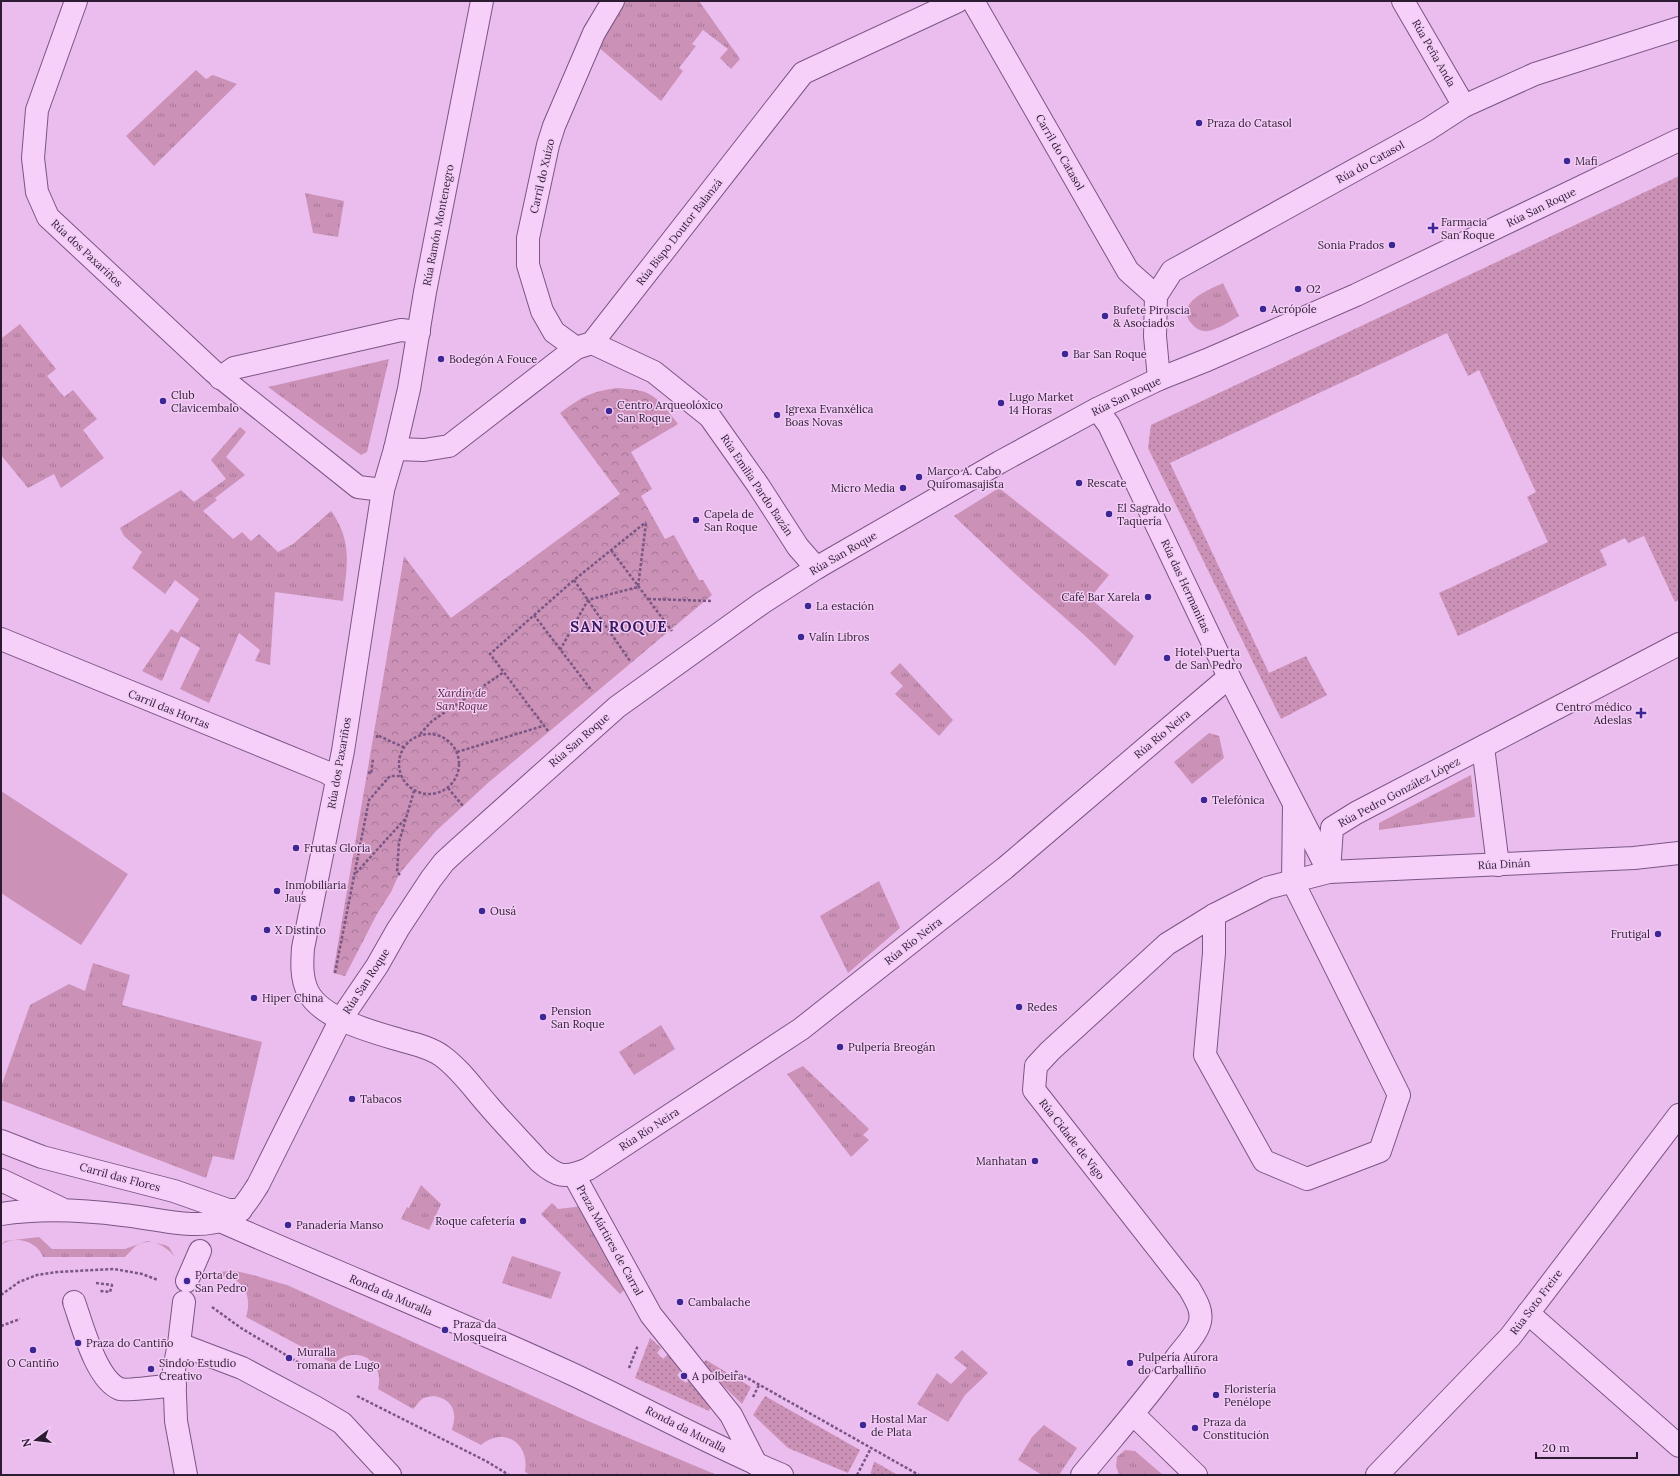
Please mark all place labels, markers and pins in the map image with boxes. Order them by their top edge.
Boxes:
place label: Praza do Catasol [1207,116,1292,130]
marker: Praza do Catasol [1194,118,1204,128]
place label: Mafi [1575,154,1598,168]
marker: Mafi [1562,156,1572,166]
place label: Farmacia San Roque [1441,215,1495,242]
marker: Farmacia San Roque [1428,223,1438,233]
place label: Sonia Prados [1318,238,1384,252]
marker: Sonia Prados [1387,240,1397,250]
place label: O2 [1306,282,1321,296]
marker: O2 [1293,284,1303,294]
place label: Acrópole [1270,302,1317,316]
place label: Bufete Piroscia & Asociados [1113,303,1190,330]
marker: Acrópole [1258,304,1268,314]
marker: Bufete Piroscia & Asociados [1100,311,1110,321]
place label: Bar San Roque [1073,347,1147,361]
marker: Bar San Roque [1060,349,1070,359]
place label: Bodegón A Fouce [449,352,537,366]
marker: Bodegón A Fouce [436,354,446,364]
place label: Club Clavicembalo [171,388,239,415]
place label: Lugo Market 14 Horas [1009,390,1074,417]
marker: Club Clavicembalo [158,396,168,406]
place label: Centro Arqueolóxico San Roque [617,398,723,425]
marker: Lugo Market 14 Horas [996,398,1006,408]
place label: Igrexa Evanxélica Boas Novas [785,402,874,429]
marker: Centro Arqueolóxico San Roque [604,406,614,416]
marker: Igrexa Evanxélica Boas Novas [772,410,782,420]
place label: Marco A. Cabo Quiromasajista [927,464,1004,491]
marker: Marco A. Cabo Quiromasajista [914,472,924,482]
place label: Rescate [1087,476,1127,490]
marker: Rescate [1074,478,1084,488]
place label: Micro Media [831,481,895,495]
marker: Micro Media [898,483,908,493]
place label: El Sagrado Taquería [1117,501,1171,528]
place label: Capela de San Roque [704,507,758,534]
marker: El Sagrado Taquería [1104,509,1114,519]
marker: Capela de San Roque [691,515,701,525]
place label: Café Bar Xarela [1062,590,1140,604]
marker: Café Bar Xarela [1143,592,1153,602]
place label: La estación [816,599,875,613]
marker: La estación [803,601,813,611]
place label: Valín Libros [808,630,869,644]
marker: Valín Libros [796,632,806,642]
place label: Hotel Puerta de San Pedro [1175,645,1242,672]
marker: Hotel Puerta de San Pedro [1162,653,1172,663]
place label: Centro médico Adeslas [1556,700,1632,727]
marker: Centro médico Adeslas [1635,707,1647,719]
place label: Telefónica [1212,793,1265,807]
marker: Telefónica [1199,795,1209,805]
place label: Frutas Gloria [304,841,371,855]
marker: Frutas Gloria [291,843,301,853]
place label: Inmobiliaria Jaus [284,878,347,905]
marker: Inmobiliaria Jaus [272,886,282,896]
place label: Ousá [490,904,516,918]
marker: Ousá [477,906,487,916]
place label: X Distinto [275,923,326,937]
marker: X Distinto [262,925,272,935]
place label: Frutigal [1611,927,1650,941]
marker: Frutigal [1653,929,1663,939]
place label: Hiper China [262,991,324,1005]
marker: Hiper China [249,993,259,1003]
place label: Redes [1027,1000,1057,1014]
marker: Redes [1014,1002,1024,1012]
place label: Pension San Roque [551,1004,605,1031]
marker: Pension San Roque [538,1012,548,1022]
place label: Pulpería Breogán [848,1040,936,1054]
marker: Pulpería Breogán [835,1042,845,1052]
place label: Tabacos [360,1092,402,1106]
marker: Tabacos [347,1094,357,1104]
place label: Manhatan [976,1154,1027,1168]
marker: Manhatan [1030,1156,1040,1166]
place label: Roque cafetería [435,1214,515,1228]
marker: Roque cafetería [518,1216,528,1226]
place label: Panadería Manso [296,1218,384,1232]
marker: Panadería Manso [283,1220,293,1230]
place label: Porta de San Pedro [195,1268,247,1295]
marker: Porta de San Pedro [182,1276,192,1286]
place label: Cambalache [688,1295,750,1309]
marker: Cambalache [675,1297,685,1307]
place label: Praza da Mosqueira [453,1317,507,1344]
marker: Praza da Mosqueira [440,1325,450,1335]
place label: Praza do Cantiño [86,1336,174,1350]
marker: Praza do Cantiño [73,1338,83,1348]
marker: O Cantiño [28,1345,38,1355]
place label: Muralla romana de Lugo [297,1345,380,1372]
place label: Pulpería Aurora do Carballiño [1138,1350,1218,1377]
marker: Muralla romana de Lugo [284,1353,294,1363]
place label: O Cantiño [7,1356,59,1370]
place label: Sindoo Estudio Creativo [159,1356,236,1383]
marker: Pulpería Aurora do Carballiño [1125,1358,1135,1368]
marker: Sindoo Estudio Creativo [146,1364,156,1374]
place label: A polbeira [691,1369,744,1383]
marker: A polbeira [679,1371,689,1381]
place label: Floristería Penélope [1224,1382,1276,1409]
marker: Floristería Penélope [1211,1390,1221,1400]
place label: Hostal Mar de Plata [871,1412,927,1439]
place label: Praza da Constitución [1203,1415,1270,1442]
marker: Hostal Mar de Plata [858,1420,868,1430]
marker: Praza da Constitución [1190,1423,1200,1433]

